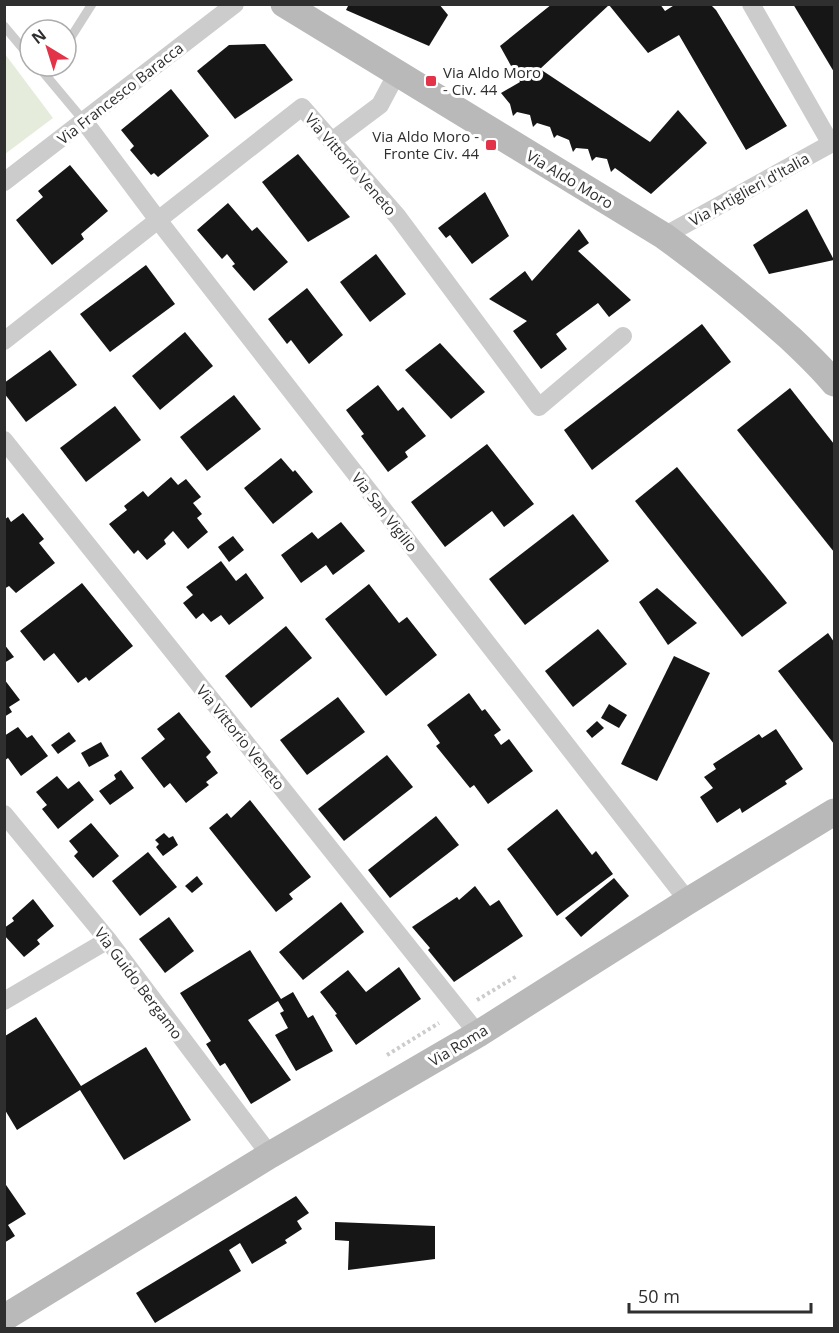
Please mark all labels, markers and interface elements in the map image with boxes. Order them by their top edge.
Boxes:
north arrow [18,18,78,78]
text: N [27,24,51,49]
street label: Via Francesco Baracca [53,38,187,148]
place label: Via Aldo Moro - Civ. 44 [443,62,541,99]
marker: Via Aldo Moro - Civ. 44 [424,74,438,88]
street label: Via Vittorio Veneto [301,109,401,219]
place label: Via Aldo Moro - Fronte Civ. 44 [372,126,479,163]
marker: Via Aldo Moro - Fronte Civ. 44 [484,138,498,152]
street label: Via Aldo Moro [523,145,617,213]
street label: Via Artiglieri d'Italia [686,148,812,230]
street label: Via San Vigilio [348,468,422,556]
street label: Via Vittorio Veneto [192,680,290,794]
street label: Via Guido Bergamo [91,923,187,1043]
street label: Via Roma [425,1020,491,1070]
scale bar [629,1276,810,1314]
text: 50 m [638,1284,680,1308]

